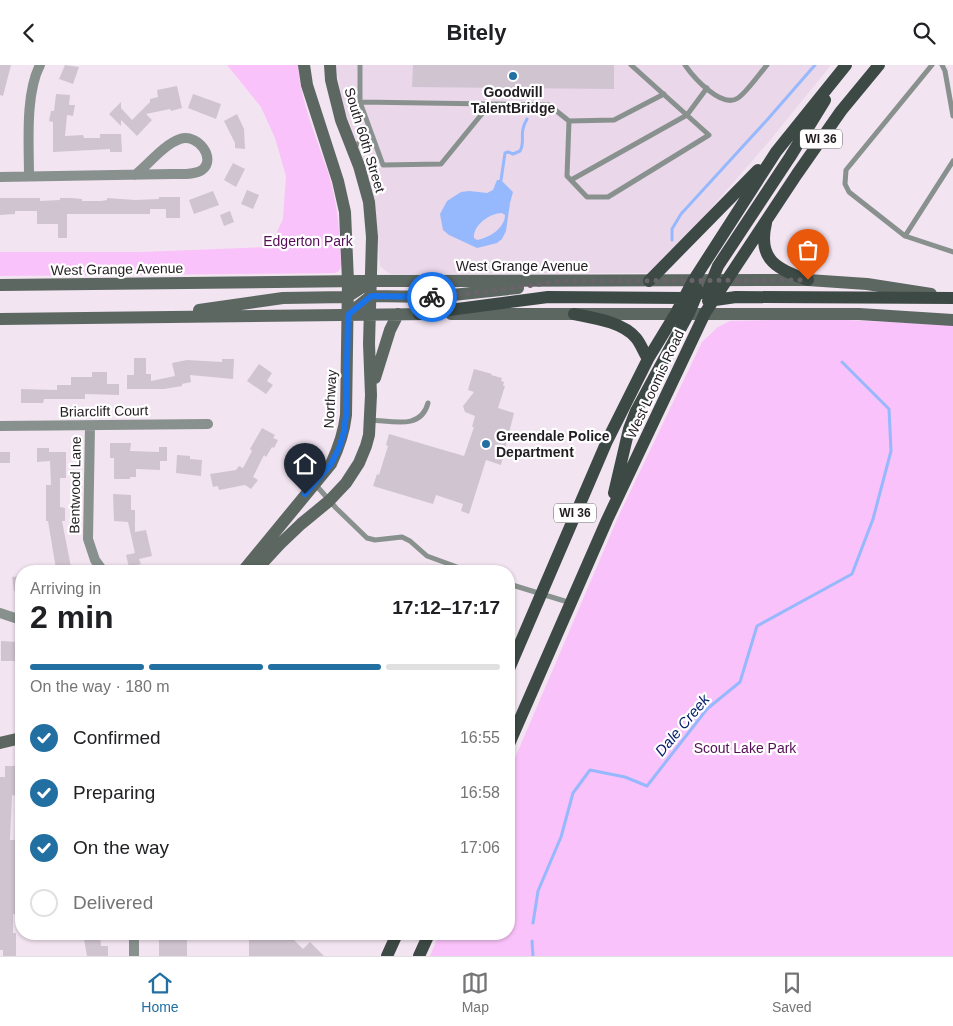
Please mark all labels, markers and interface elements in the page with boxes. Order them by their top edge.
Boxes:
icon: back [15,19,43,47]
icon: search [910,19,938,47]
text: Bitely [447,20,506,45]
marker: Goodwill TalentBridge [507,70,519,82]
place label: Goodwill TalentBridge [471,84,555,116]
street label: South 60th Street [341,86,389,195]
road number: WI 36 [800,129,842,149]
pin [787,229,829,280]
park label: Edgerton Park [263,233,354,249]
icon: bag [794,236,822,264]
street label: West Grange Avenue [456,258,588,274]
street label: West Grange Avenue [51,260,184,278]
courier [407,272,457,322]
icon: bike [418,283,446,311]
street label: West Loomis Road [623,327,687,441]
street label: Northway [320,369,340,429]
street label: Briarclift Court [60,402,149,420]
place label: Greendale Police Department [496,428,610,460]
street label: Bentwood Lane [66,436,84,534]
marker: Greendale Police Department [480,438,492,450]
pin [284,443,326,494]
icon: home [291,450,319,478]
road number: WI 36 [554,503,596,523]
text: Arriving in [30,580,101,597]
text: 17:12–17:17 [392,597,500,618]
text: 2 min [30,599,114,635]
text: On the way · 180 m [30,678,170,695]
water label: Dale Creek [651,690,714,759]
icon: check [30,724,58,752]
text: Confirmed [73,727,161,748]
text: 16:55 [460,729,500,746]
park label: Scout Lake Park [694,740,797,756]
icon: check [30,779,58,807]
text: Preparing [73,782,155,803]
text: 16:58 [460,784,500,801]
icon: check [30,834,58,862]
text: On the way [73,837,169,858]
text: 17:06 [460,839,500,856]
text: Delivered [73,892,153,913]
tab: Home [141,969,179,1015]
tab: Map [461,969,489,1015]
tab: Saved [772,969,812,1015]

